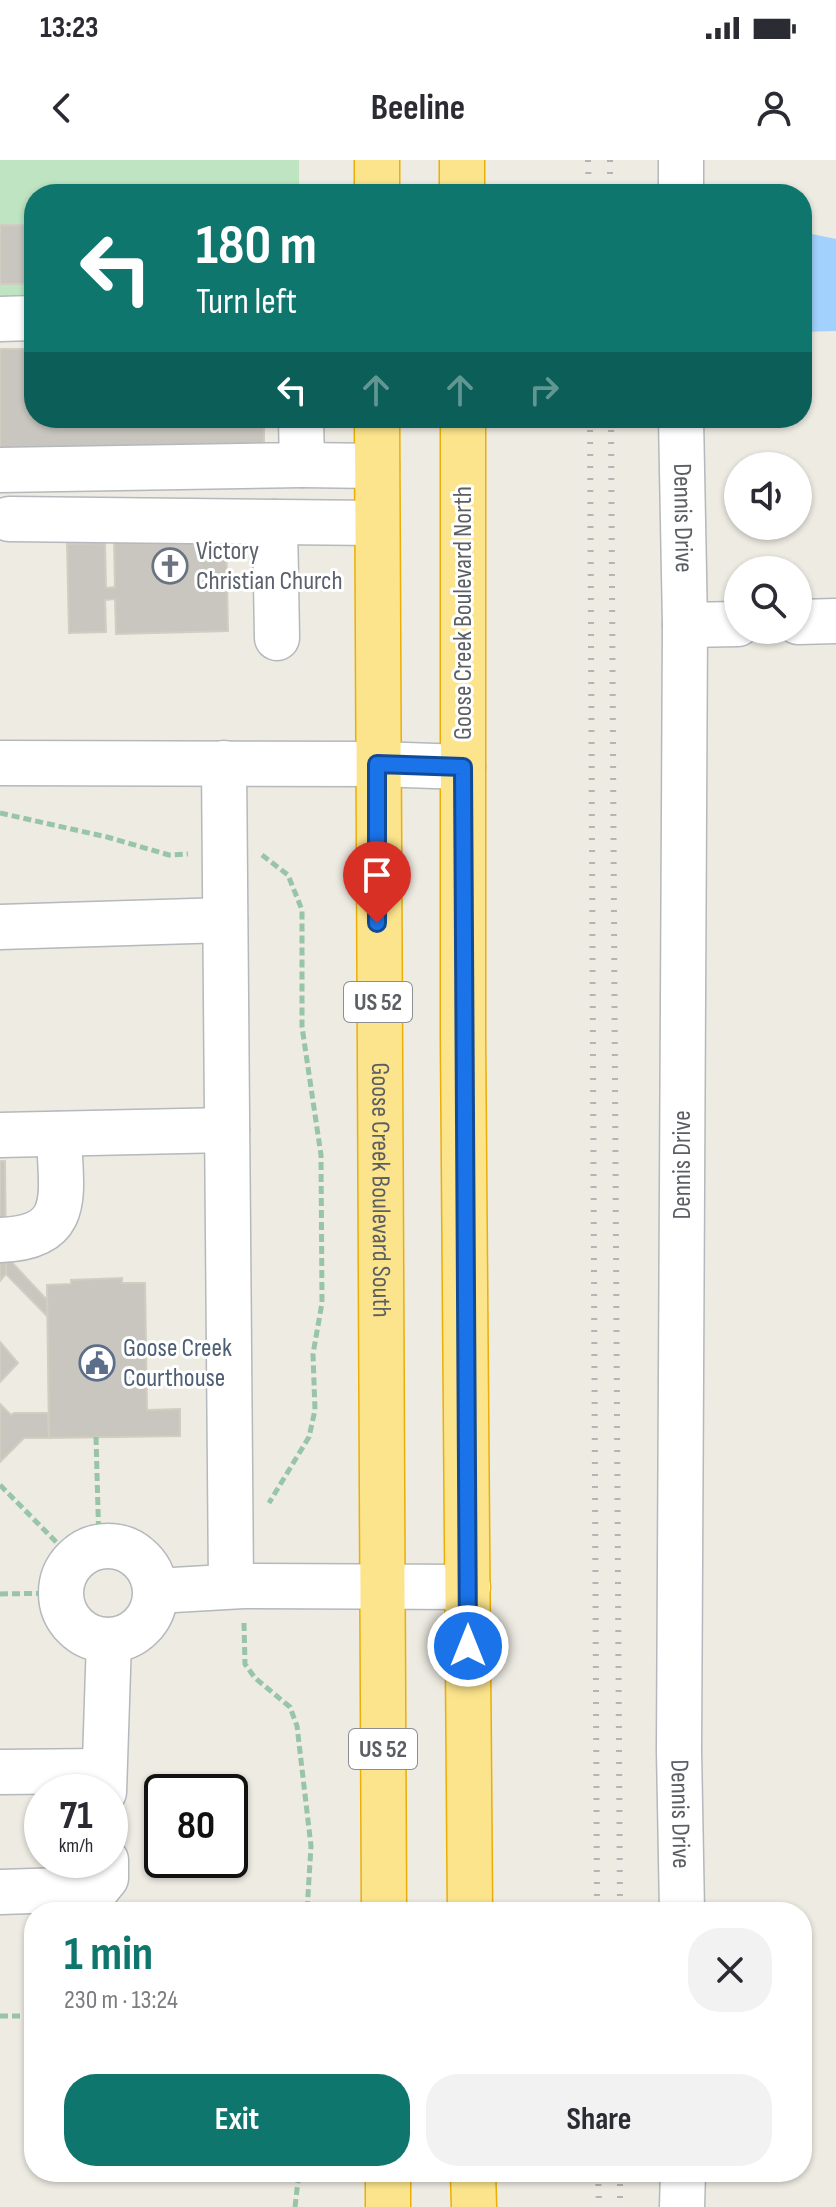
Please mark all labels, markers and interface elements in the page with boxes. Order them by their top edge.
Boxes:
text: 13:23 [40,10,99,46]
icon: back [40,86,84,130]
icon: person [752,86,796,130]
text: Beeline [371,87,465,130]
text: 180 m [196,213,317,280]
icon: left [64,216,168,320]
text: Turn left [196,281,297,324]
icon: left [270,368,314,412]
icon: ahead [354,368,398,412]
icon: ahead [438,368,482,412]
icon: right [522,368,566,412]
map controls [724,452,812,644]
button: sound [724,452,812,540]
street label: Dennis Drive [666,463,699,573]
street label: Goose Creek Boulevard North [448,486,479,740]
place label: Victory Christian Church [196,536,343,597]
church icon: Victory Christian Church [151,547,189,585]
button: search [724,556,812,644]
pin [343,841,411,923]
icon: arrive [355,853,399,897]
road number: US 52 [344,982,412,1022]
street label: Goose Creek Boulevard South [365,1062,397,1318]
street label: Dennis Drive [667,1110,698,1220]
place label: Goose Creek Courthouse [123,1333,232,1394]
public building icon: Goose Creek Courthouse [78,1344,116,1382]
position arrow [426,1604,510,1688]
road number: US 52 [349,1729,417,1769]
street label: Dennis Drive [664,1759,697,1869]
speed limit sign: 80 [144,1774,248,1878]
text: 71 [59,1792,93,1840]
text: km/h [59,1834,93,1858]
text: 1 min [64,1926,153,1983]
button: close [688,1928,772,2012]
text: 230 m · 13:24 [64,1985,178,2016]
button: Exit [64,2074,410,2166]
button: Share [426,2074,772,2166]

